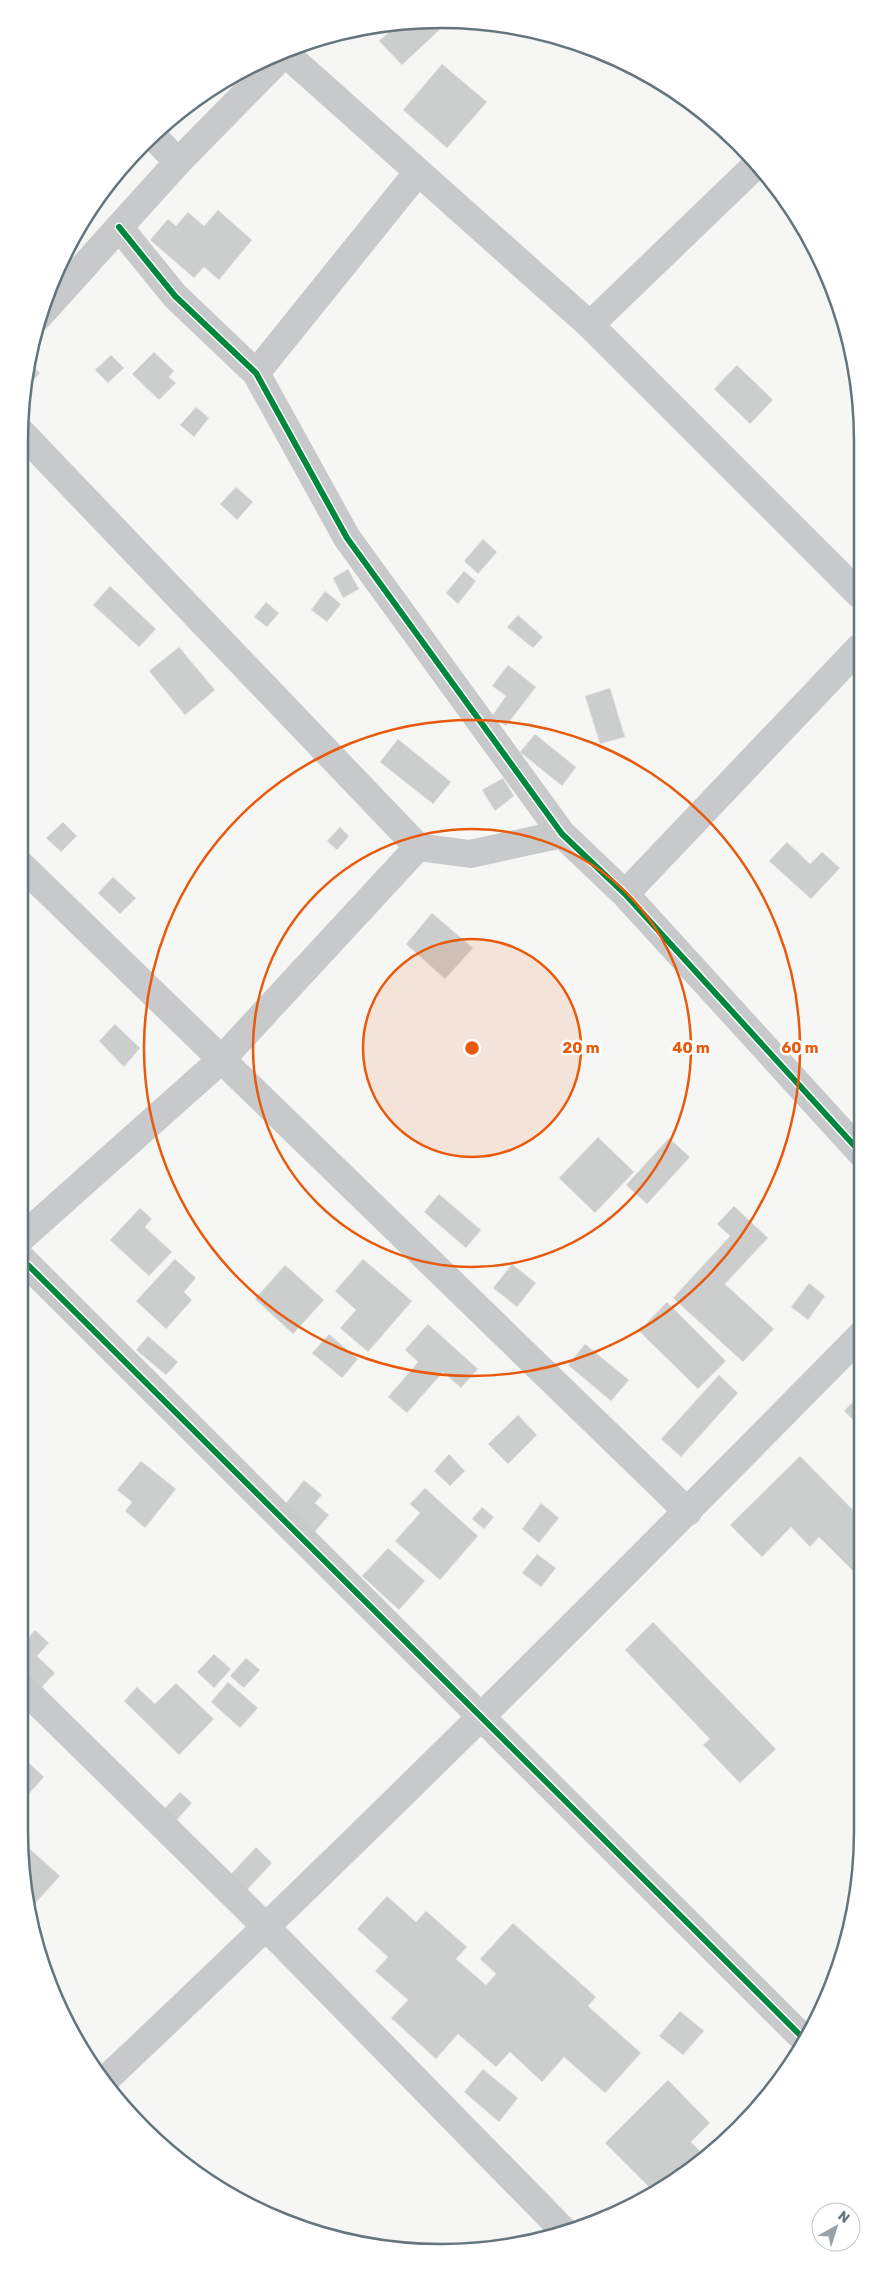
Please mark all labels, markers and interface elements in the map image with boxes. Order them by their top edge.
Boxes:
centre of rings [463,1039,481,1057]
text: 20 m [563,1039,599,1057]
text: 40 m [672,1039,710,1057]
text: 60 m [782,1039,818,1057]
north arrow [811,2202,861,2252]
text: N [835,2208,853,2227]

